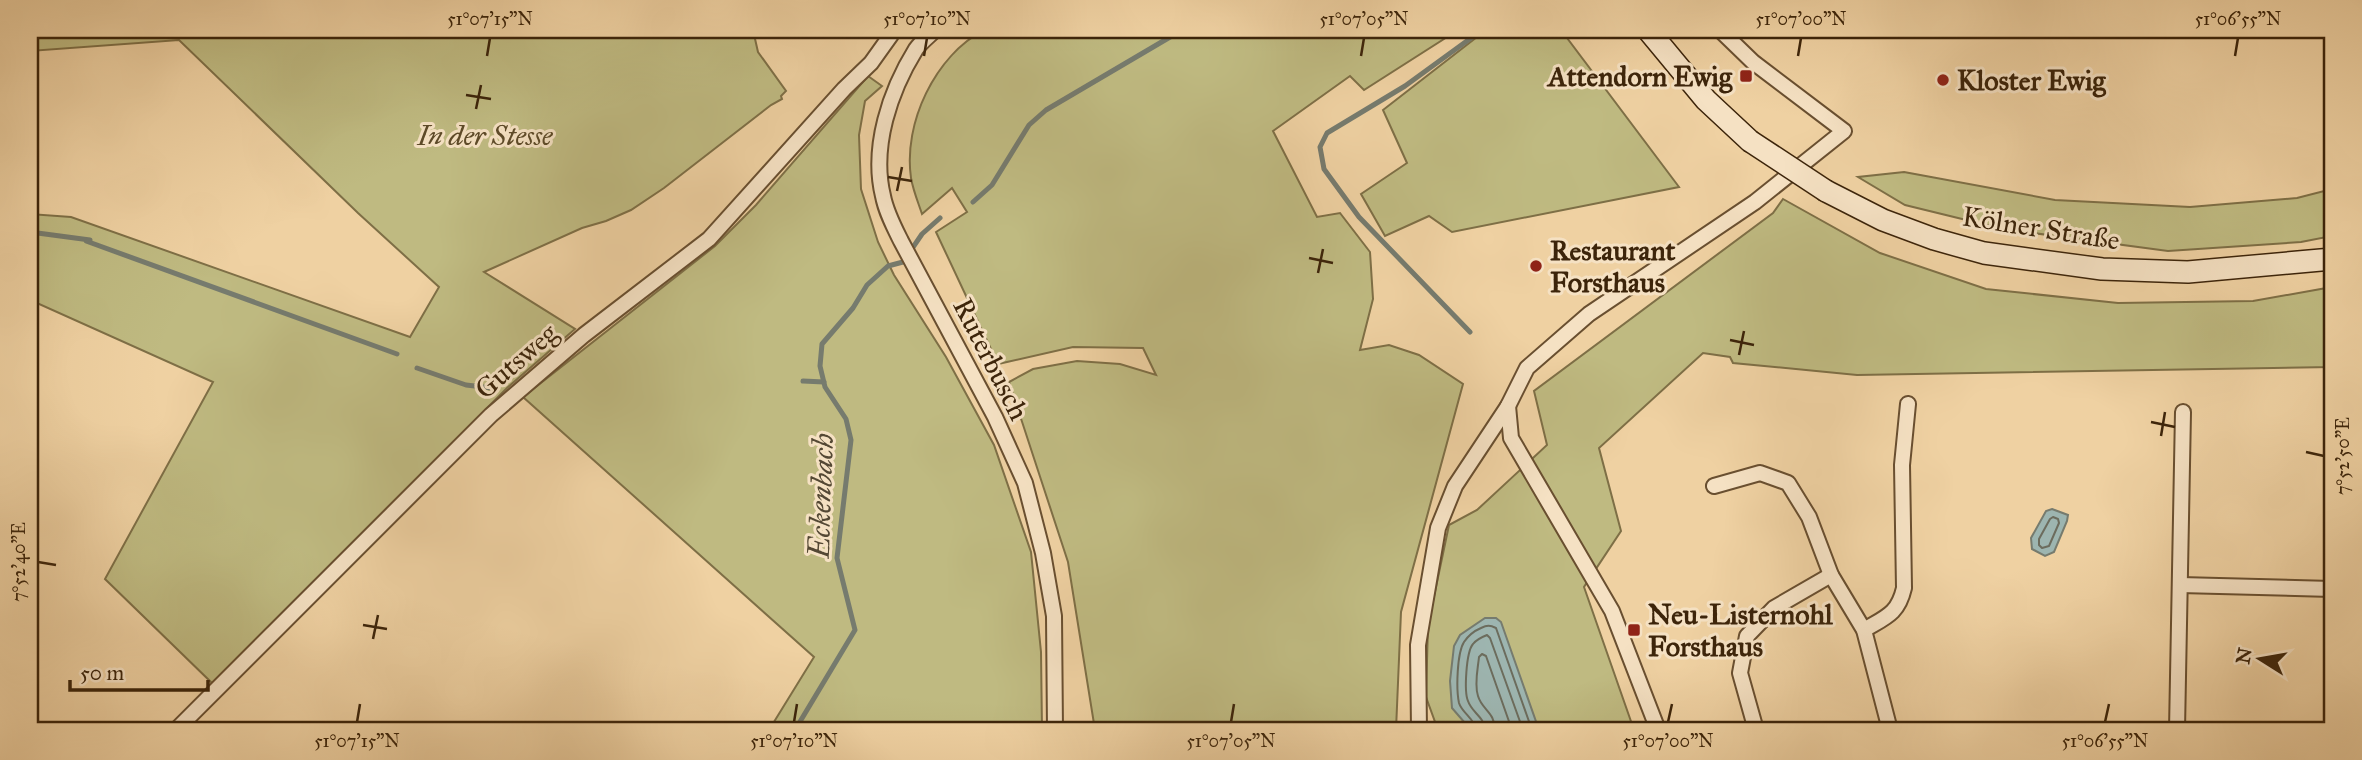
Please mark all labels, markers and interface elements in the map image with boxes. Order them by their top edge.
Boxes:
text: 51°07'15"N [447,8,533,30]
text: 51°07'10"N [883,8,971,30]
text: 51°07'05"N [1319,8,1409,30]
text: 51°07'00"N [1755,8,1847,30]
text: 51°06'55"N [2195,8,2281,30]
place label: Attendorn Ewig [1546,59,1733,94]
place label: Kloster Ewig [1957,63,2107,98]
marker: Attendorn Ewig [1738,68,1754,84]
marker: Kloster Ewig [1935,72,1951,88]
park label: In der Stesse [417,118,553,153]
street label: Kölner Straße [1960,198,2122,258]
place label: Restaurant Forsthaus [1550,233,1675,300]
marker: Restaurant Forsthaus [1528,258,1544,274]
street label: Ruterbusch [945,292,1037,426]
street label: Gutsweg [467,315,565,406]
text: 7°52'50"E [2332,417,2354,495]
water label: Eckenbach [801,432,841,560]
text: 7°52'40"E [8,522,30,602]
place label: Neu-Listernohl Forsthaus [1648,597,1833,664]
marker: Neu-Listernohl Forsthaus [1626,622,1642,638]
north arrow [2226,624,2296,694]
text: N [2231,646,2257,666]
scale bar [70,648,208,692]
text: 50 m [80,660,125,686]
text: 51°07'15"N [314,730,400,752]
text: 51°07'10"N [750,730,838,752]
text: 51°07'05"N [1186,730,1276,752]
text: 51°07'00"N [1622,730,1714,752]
text: 51°06'55"N [2062,730,2148,752]

